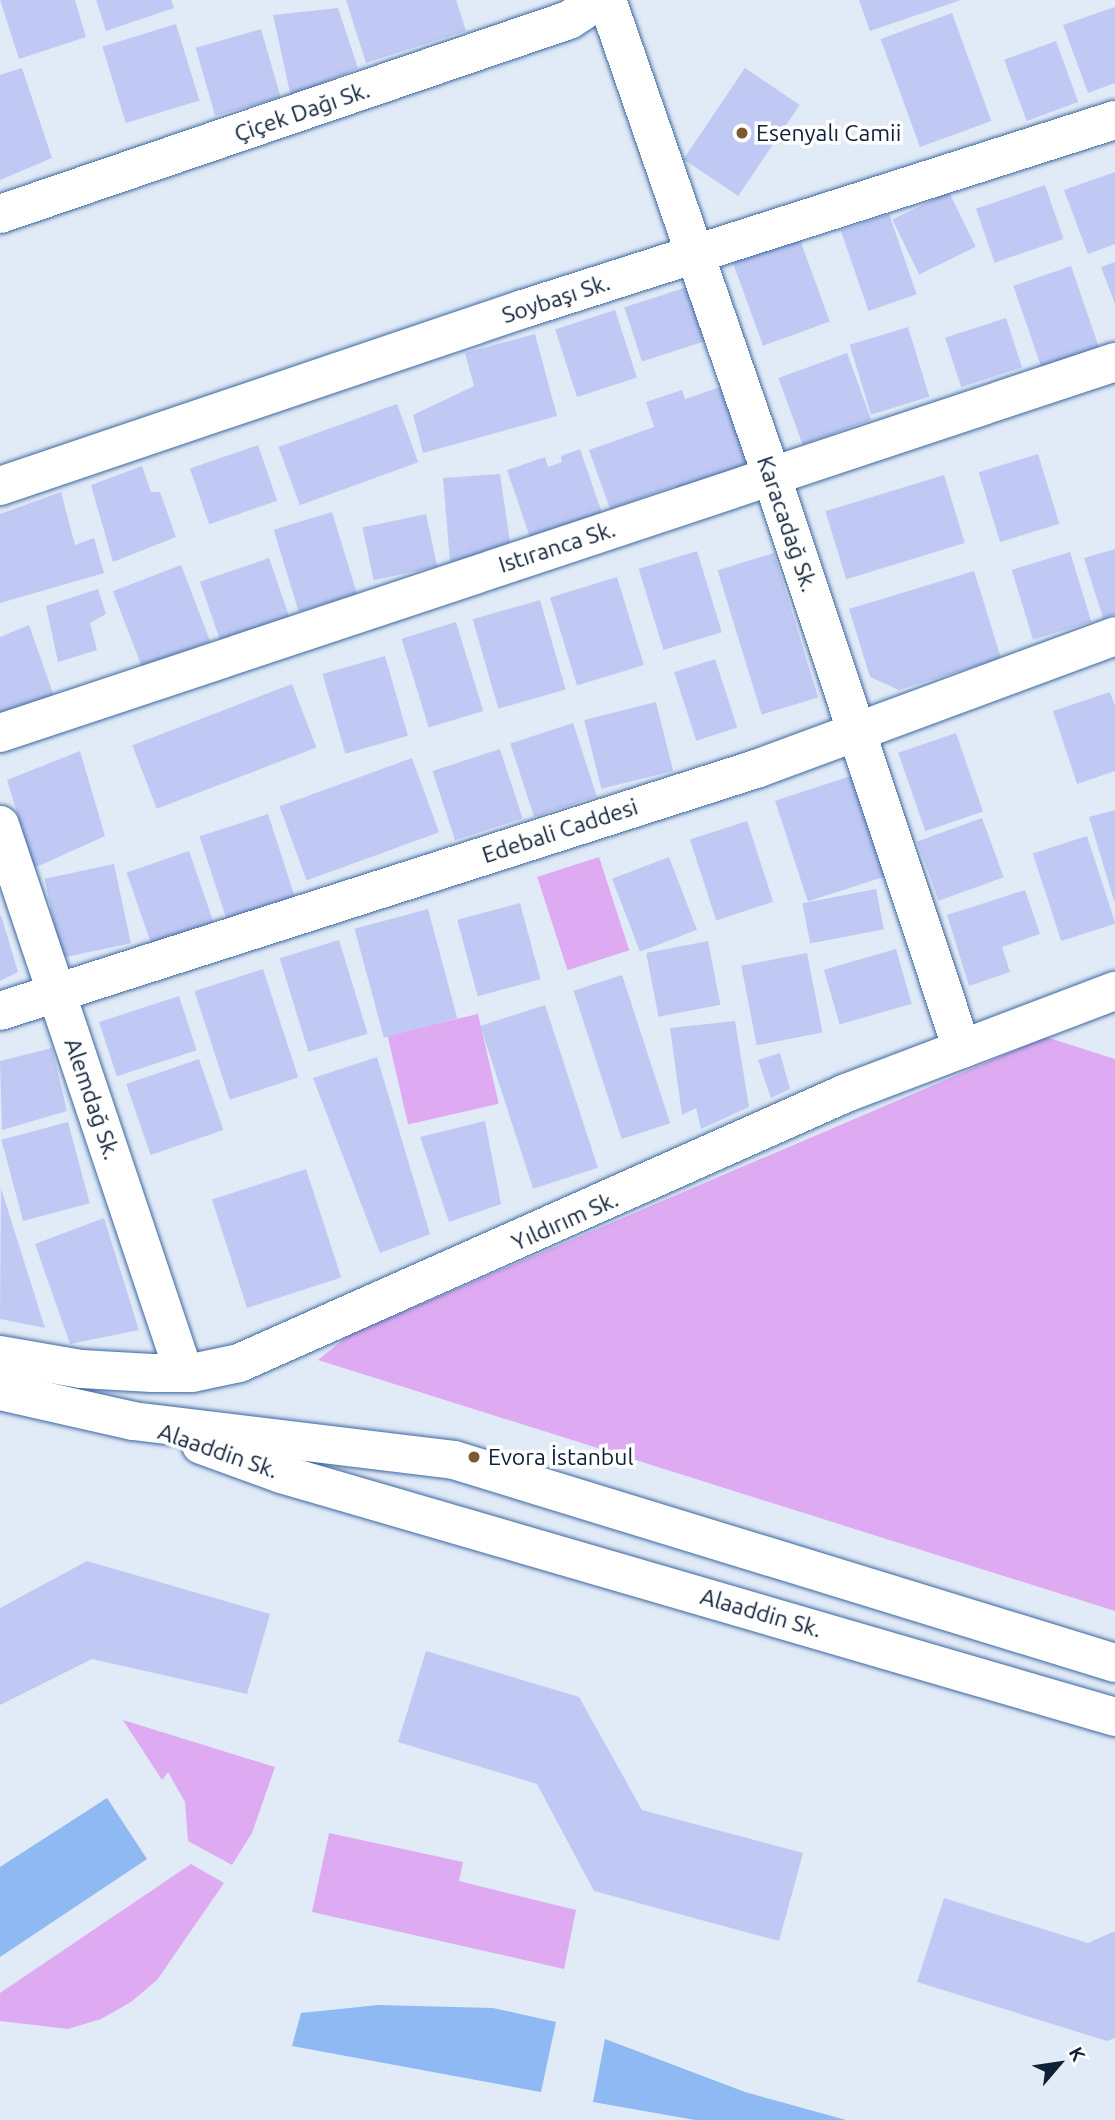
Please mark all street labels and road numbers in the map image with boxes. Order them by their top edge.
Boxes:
street label: Çiçek Dağı Sk. [231,76,373,148]
street label: Soybaşı Sk. [498,269,614,329]
street label: Karacadağ Sk. [751,452,823,596]
street label: Istıranca Sk. [495,515,619,579]
street label: Edebali Caddesi [479,793,641,869]
street label: Alemdağ Sk. [58,1035,126,1163]
street label: Yıldırım Sk. [507,1185,623,1257]
street label: Alaaddin Sk. [154,1418,282,1484]
street label: Alaaddin Sk. [697,1583,825,1643]

